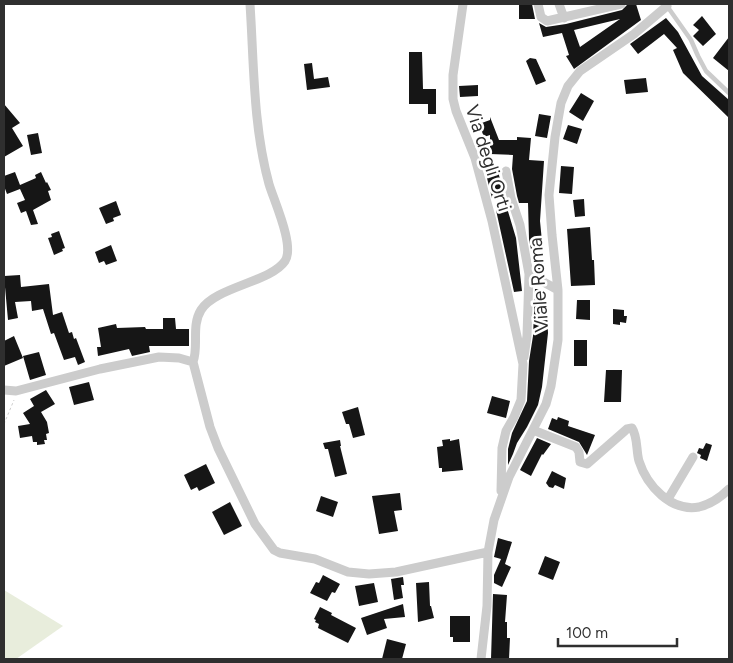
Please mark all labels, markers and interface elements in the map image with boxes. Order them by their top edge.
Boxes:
street label: Via degli Orti [460,102,517,214]
street label: Viale Roma [524,237,553,333]
scale bar [558,616,677,648]
text: 100 m [566,624,608,642]

